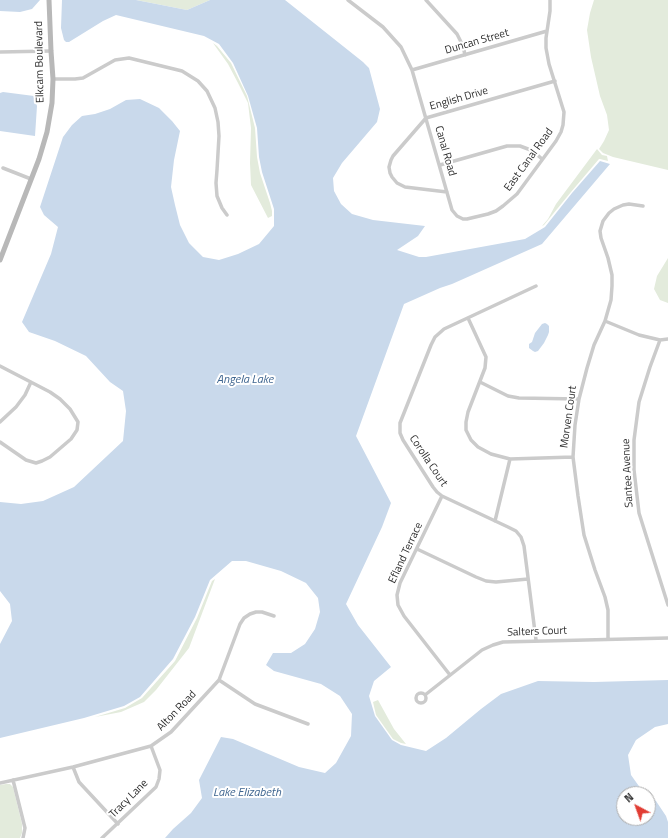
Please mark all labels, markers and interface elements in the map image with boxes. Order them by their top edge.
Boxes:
street label: Elkcam Boulevard [33,21,47,103]
street label: Duncan Street [444,27,510,57]
street label: English Drive [428,84,490,114]
street label: Canal Road [432,124,458,178]
street label: East Canal Road [502,126,556,194]
water label: Angela Lake [217,373,273,387]
street label: Morven Court [558,385,580,449]
street label: Corolla Court [406,433,450,489]
street label: Santee Avenue [620,438,636,508]
street label: Efland Terrace [386,520,426,586]
street label: Salters Court [507,624,567,640]
street label: Alton Road [155,688,199,734]
street label: Tracy Lane [107,777,151,821]
water label: Lake Elizabeth [213,786,281,800]
north arrow [616,786,656,826]
text: N [621,789,637,806]

